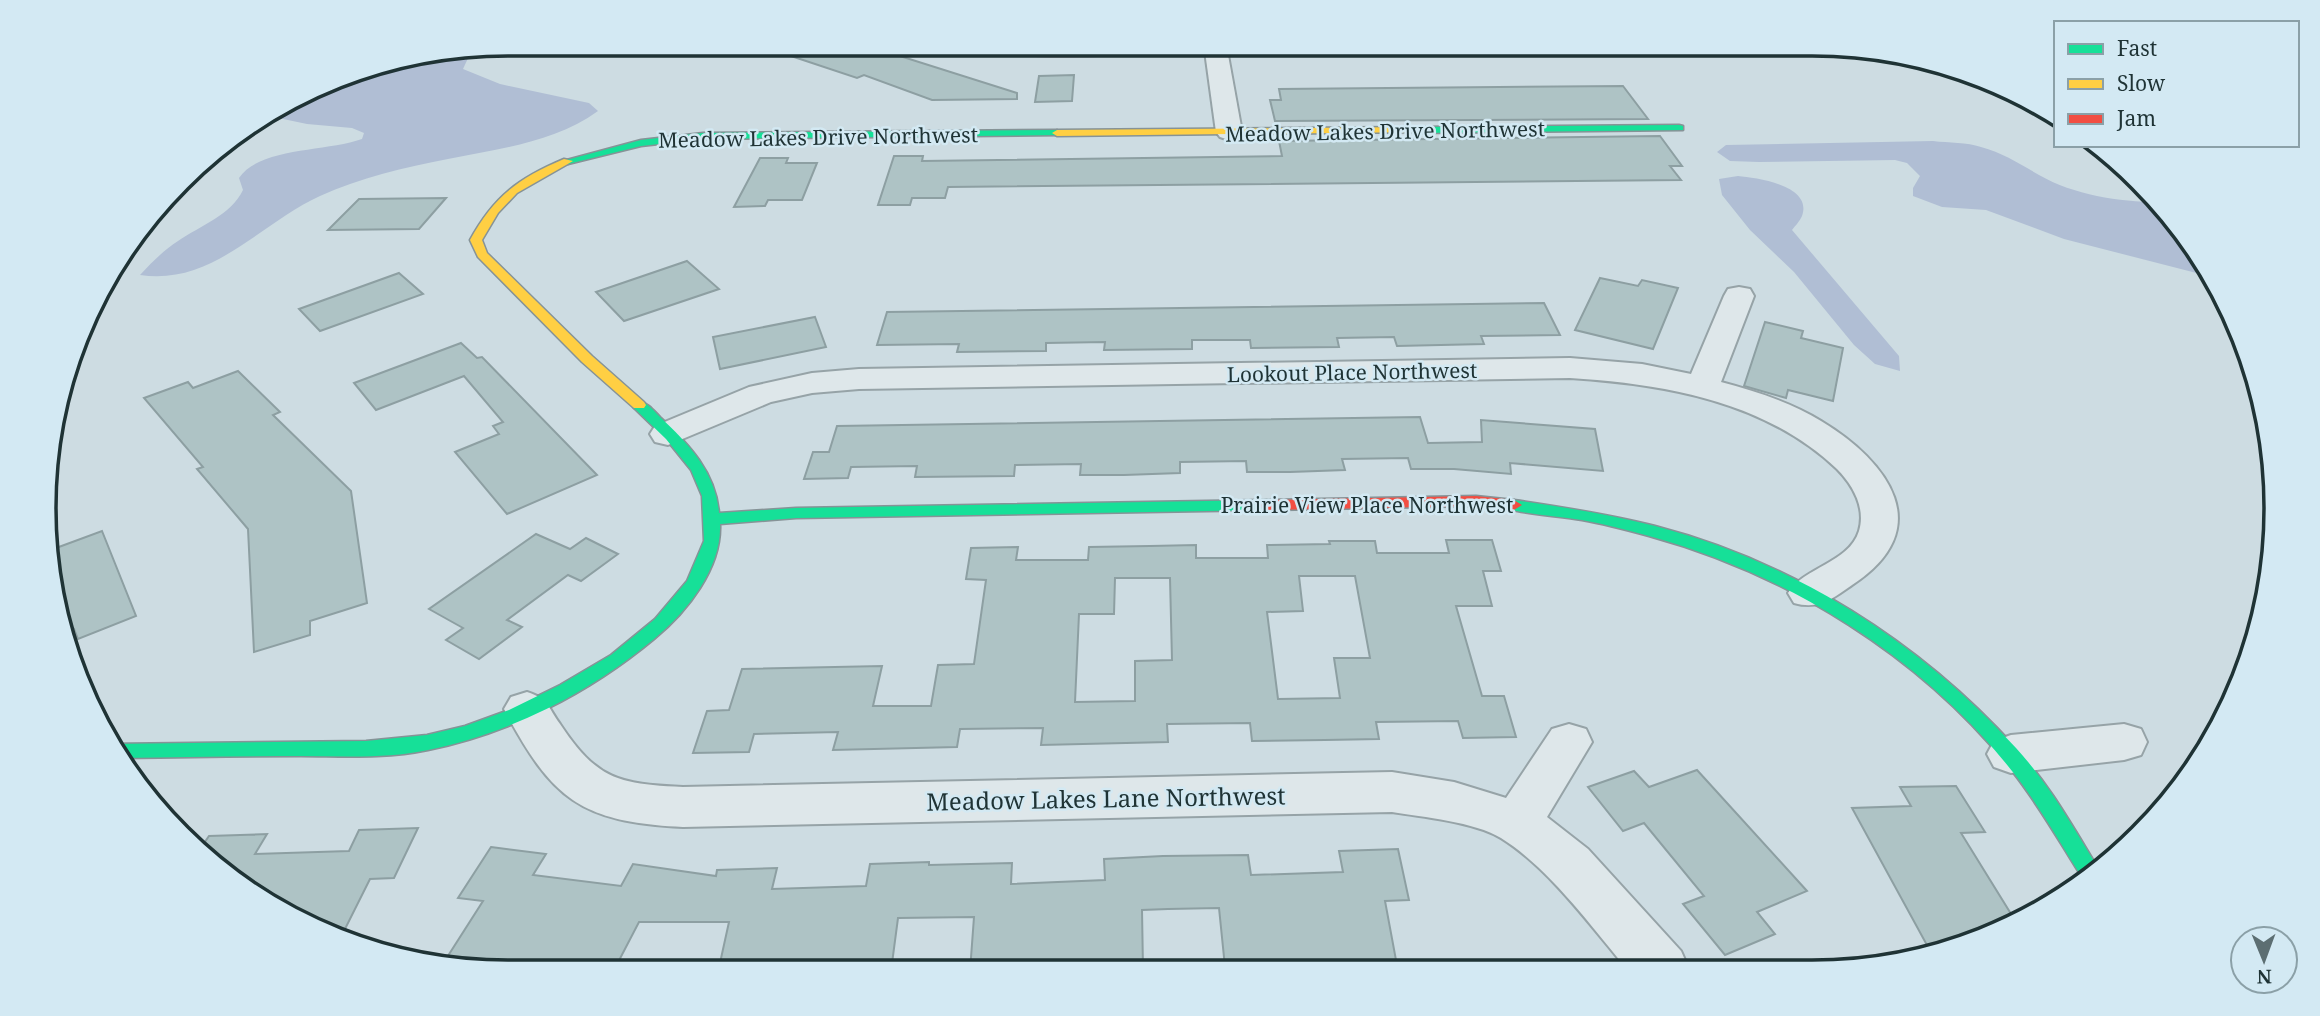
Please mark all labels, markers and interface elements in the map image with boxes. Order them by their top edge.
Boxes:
legend [2054,21,2299,147]
text: Fast [2117,34,2157,62]
text: Slow [2117,69,2166,97]
text: Jam [2116,104,2156,132]
street label: Meadow Lakes Drive Northwest [1225,114,1545,148]
street label: Meadow Lakes Drive Northwest [658,120,978,154]
street label: Lookout Place Northwest [1227,356,1477,388]
street label: Prairie View Place Northwest [1221,491,1513,519]
street label: Meadow Lakes Lane Northwest [926,778,1286,818]
north arrow [2229,925,2299,995]
text: N [2257,964,2272,990]

